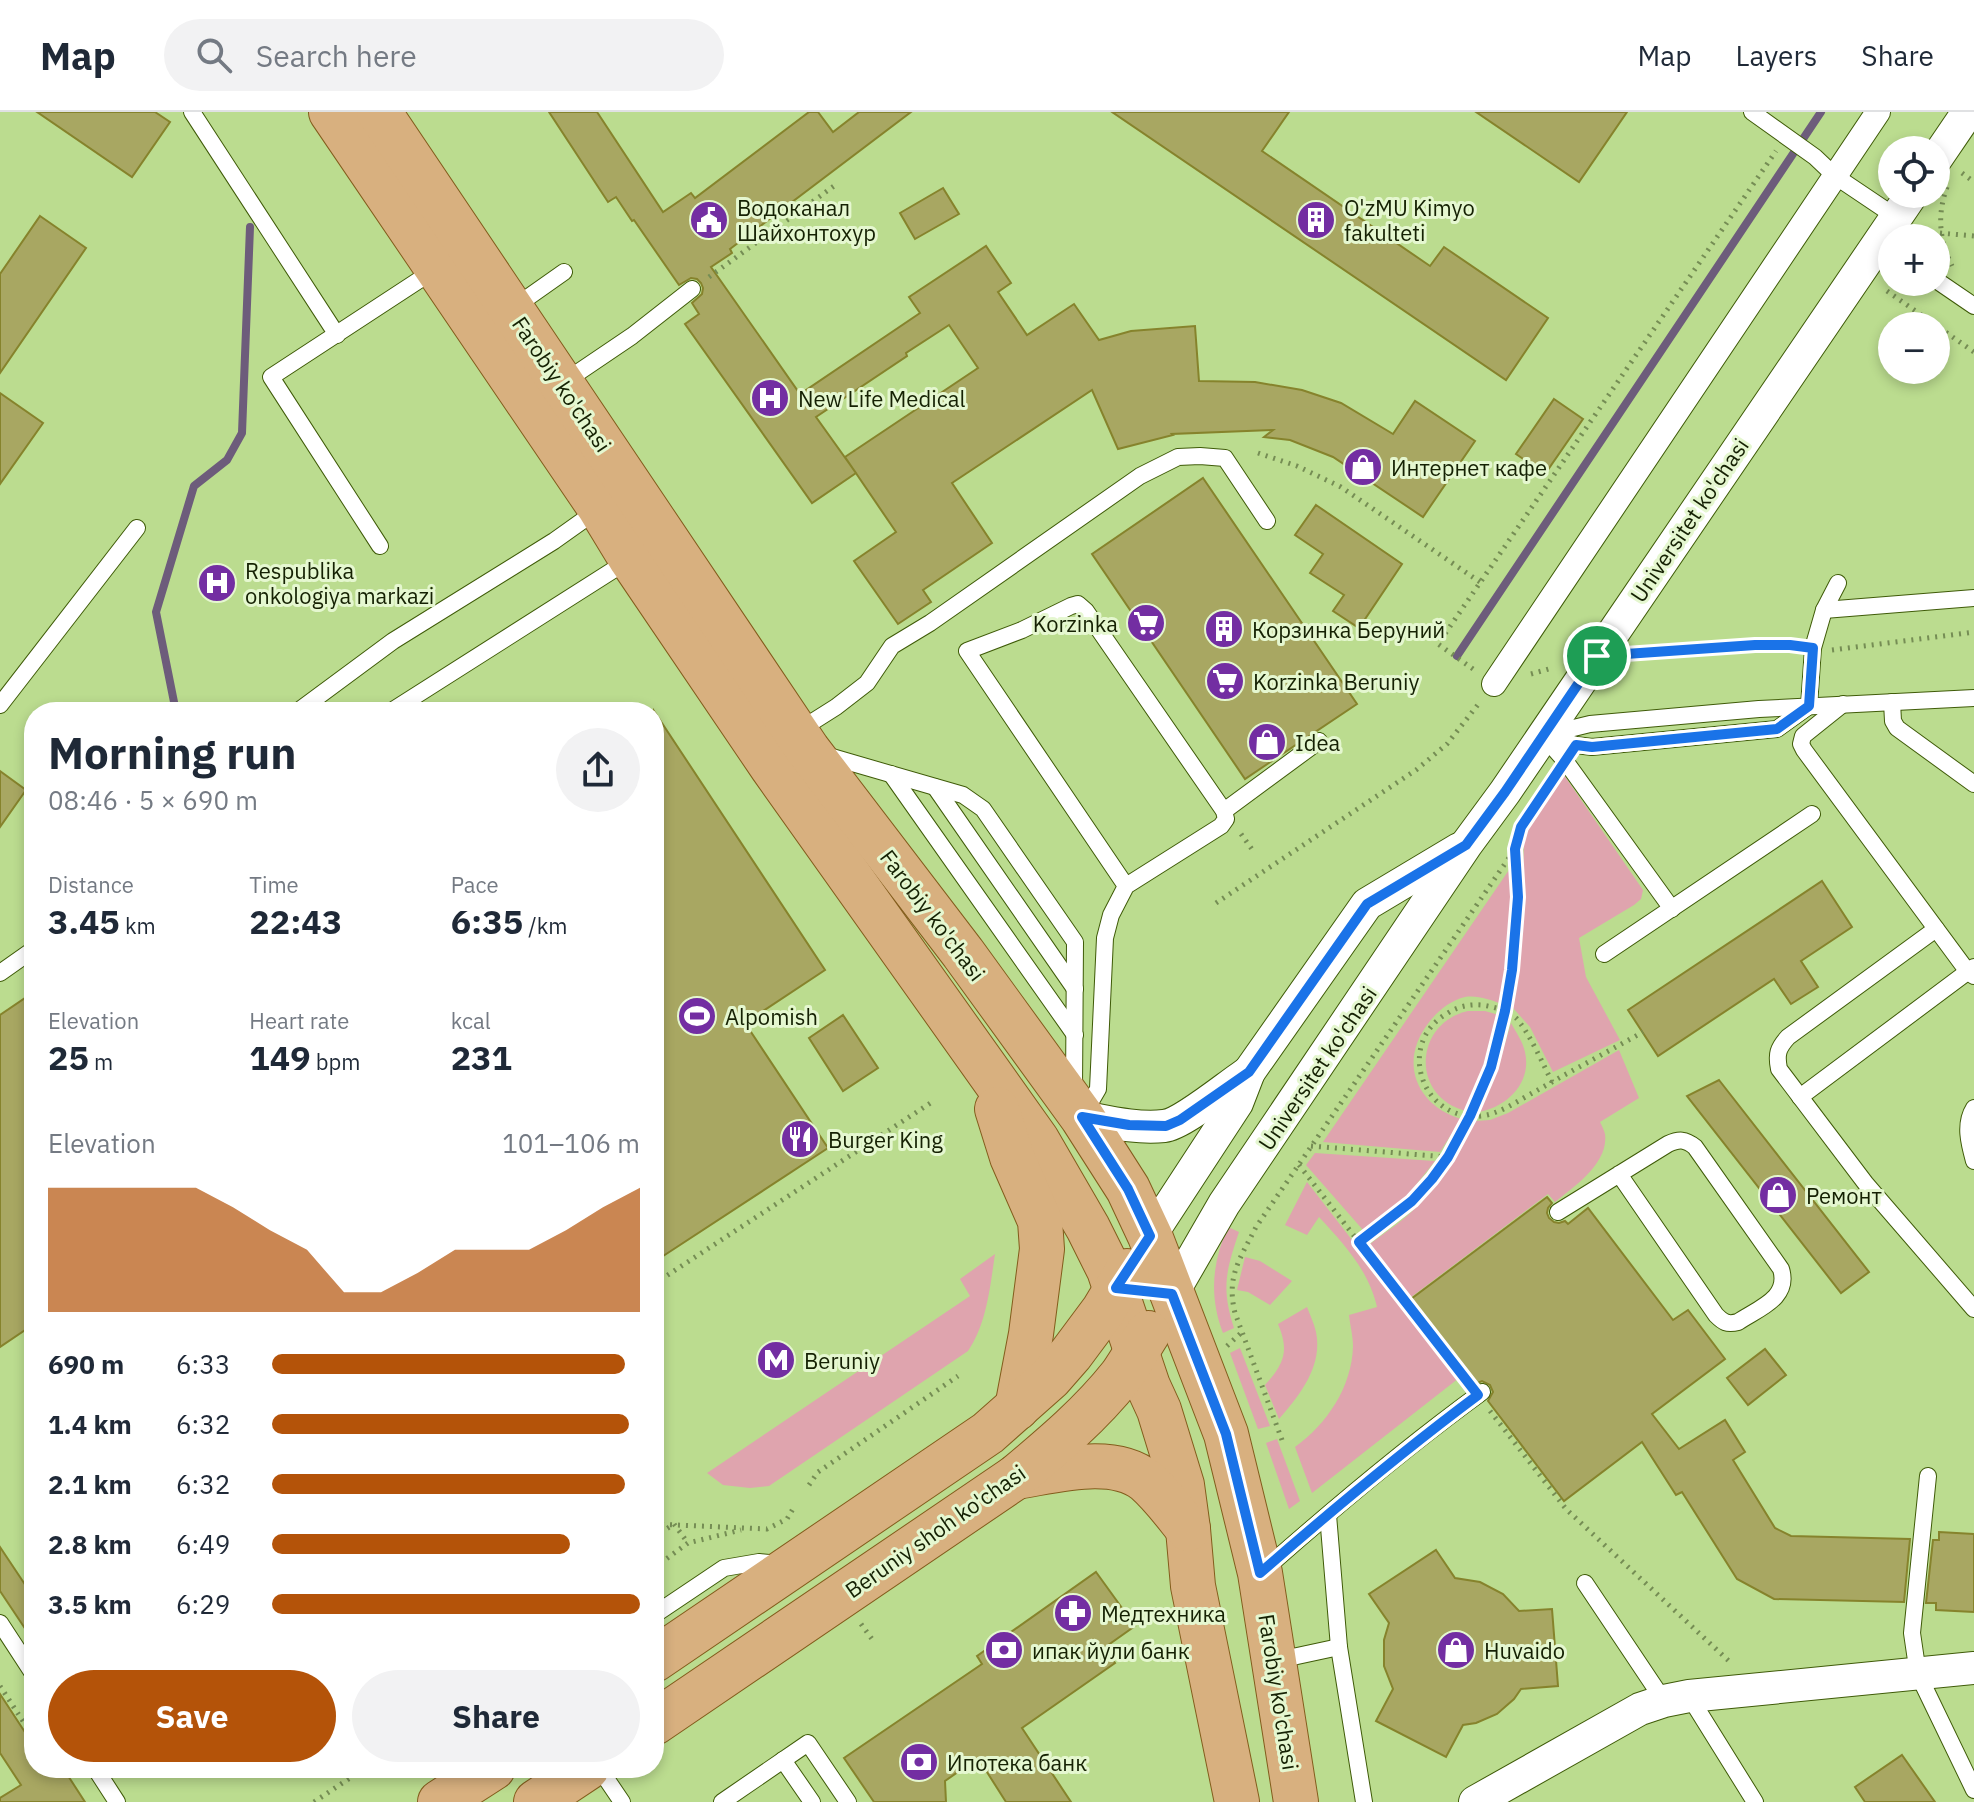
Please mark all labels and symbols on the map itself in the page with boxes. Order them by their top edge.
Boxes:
place label: Водоканал Шайхонтохур [737,193,876,247]
place label: O'zMU Kimyo fakulteti [1344,193,1475,247]
public building icon: Водоканал Шайхонтохур [688,199,730,241]
building icon: O'zMU Kimyo fakulteti [1295,199,1337,241]
street label: Farobiy ko'chasi [506,311,618,457]
hospital icon: New Life Medical [749,377,791,419]
place label: New Life Medical [798,384,965,413]
street label: Universitet ko'chasi [1623,432,1755,608]
shop icon: Интернет кафе [1342,446,1384,488]
place label: Интернет кафе [1391,453,1547,482]
place label: Respublika onkologiya markazi [245,556,434,610]
hospital icon: Respublika onkologiya markazi [196,562,238,604]
supermarket icon: Korzinka [1125,602,1167,644]
building icon: Корзинка Беруний [1203,608,1245,650]
place label: Korzinka [1033,609,1118,638]
place label: Корзинка Беруний [1252,615,1445,644]
pin [1563,622,1631,690]
supermarket icon: Korzinka Beruniy [1204,660,1246,702]
place label: Korzinka Beruniy [1253,667,1419,696]
shop icon: Idea [1246,721,1288,763]
place label: Idea [1295,728,1341,757]
street label: Farobiy ko'chasi [874,843,992,987]
street label: Universitet ko'chasi [1251,980,1383,1156]
sports icon: Alpomish [676,995,718,1037]
place label: Alpomish [725,1002,818,1031]
restaurant icon: Burger King [779,1118,821,1160]
place label: Burger King [828,1125,943,1154]
shop icon: Ремонт [1757,1174,1799,1216]
place label: Ремонт [1806,1181,1882,1210]
metro station icon: Beruniy [755,1339,797,1381]
place label: Beruniy [804,1346,880,1375]
street label: Beruniy shoh ko'chasi [839,1458,1031,1604]
pharmacy icon: Медтехника [1052,1592,1094,1634]
place label: Медтехника [1101,1599,1226,1628]
street label: Farobiy ko'chasi [1252,1612,1306,1772]
bank icon: ипак йули банк [983,1629,1025,1671]
shop icon: Huvaido [1435,1629,1477,1671]
place label: ипак йули банк [1032,1636,1190,1665]
place label: Huvaido [1484,1636,1565,1665]
bank icon: Ипотека банк [898,1741,940,1783]
place label: Ипотека банк [947,1748,1087,1777]

